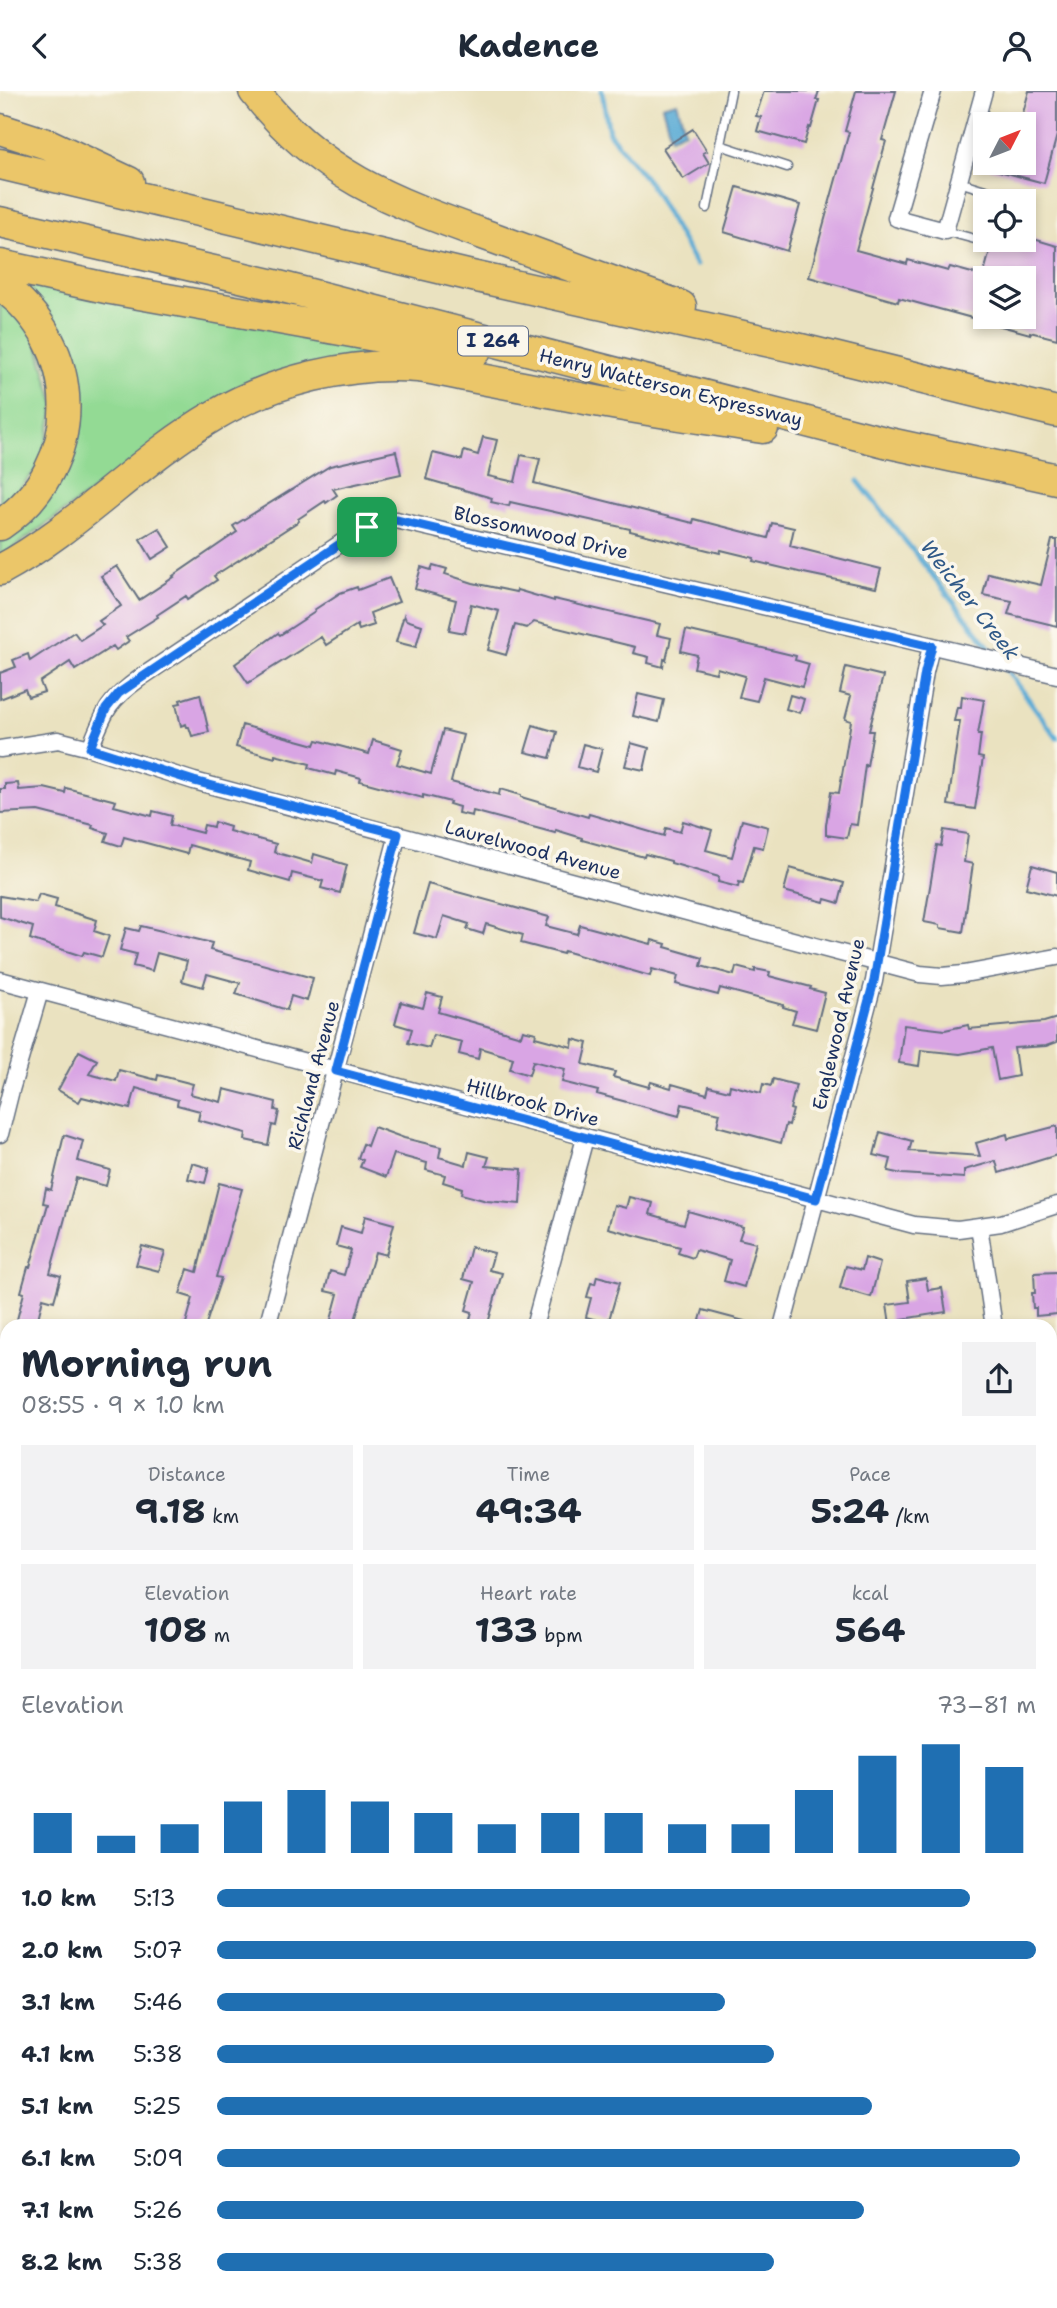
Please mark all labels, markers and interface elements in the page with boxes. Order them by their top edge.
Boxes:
text: Kadence [458,24,599,67]
icon: back [21,27,59,65]
icon: person [998,27,1036,65]
north arrow [973,112,1036,175]
map controls [973,112,1036,329]
button: locate [973,189,1036,252]
button: layers [973,266,1036,329]
road number: I 264 [458,327,528,355]
street label: Henry Watterson Expressway [536,343,805,432]
pin [337,497,397,557]
street label: Blossomwood Drive [451,500,631,565]
icon: arrive [348,508,386,546]
water label: Weicher Creek [914,534,1026,666]
street label: Laurelwood Avenue [442,814,624,885]
street label: Englewood Avenue [807,936,870,1112]
street label: Richland Avenue [282,998,345,1153]
street label: Hillbrook Drive [464,1073,602,1132]
text: Morning run [21,1338,272,1389]
button: share [962,1342,1036,1416]
text: 08:55 · 9 × 1.0 km [21,1390,225,1420]
text: Distance [148,1462,226,1487]
text: Time [507,1462,550,1487]
text: Pace [849,1462,891,1487]
text: 9.18 [135,1487,206,1534]
text: 49:34 [475,1487,582,1534]
text: 5:24 [811,1487,889,1534]
text: km [206,1504,239,1529]
text: /km [889,1504,930,1529]
text: Elevation [144,1581,229,1606]
text: Heart rate [480,1581,577,1606]
text: kcal [852,1581,889,1606]
text: 108 [144,1606,207,1653]
text: 133 [474,1606,538,1653]
text: 564 [835,1606,906,1653]
text: m [207,1623,230,1648]
text: bpm [538,1623,583,1648]
text: Elevation [21,1690,124,1720]
text: 73–81 m [937,1690,1036,1720]
text: 1.0 km [21,1883,96,1913]
text: 5:13 [133,1883,176,1913]
text: 2.0 km [21,1935,103,1965]
text: 5:07 [133,1935,183,1965]
text: 3.1 km [21,1987,95,2017]
text: 5:46 [133,1987,183,2017]
text: 4.1 km [21,2039,94,2069]
text: 5:38 [133,2039,183,2069]
text: 5.1 km [21,2091,93,2121]
text: 5:25 [133,2091,181,2121]
text: 6.1 km [21,2143,95,2173]
text: 5:09 [133,2143,183,2173]
text: 7.1 km [21,2195,94,2225]
text: 5:26 [133,2195,183,2225]
text: 8.2 km [21,2247,102,2277]
text: 5:38 [133,2247,183,2277]

